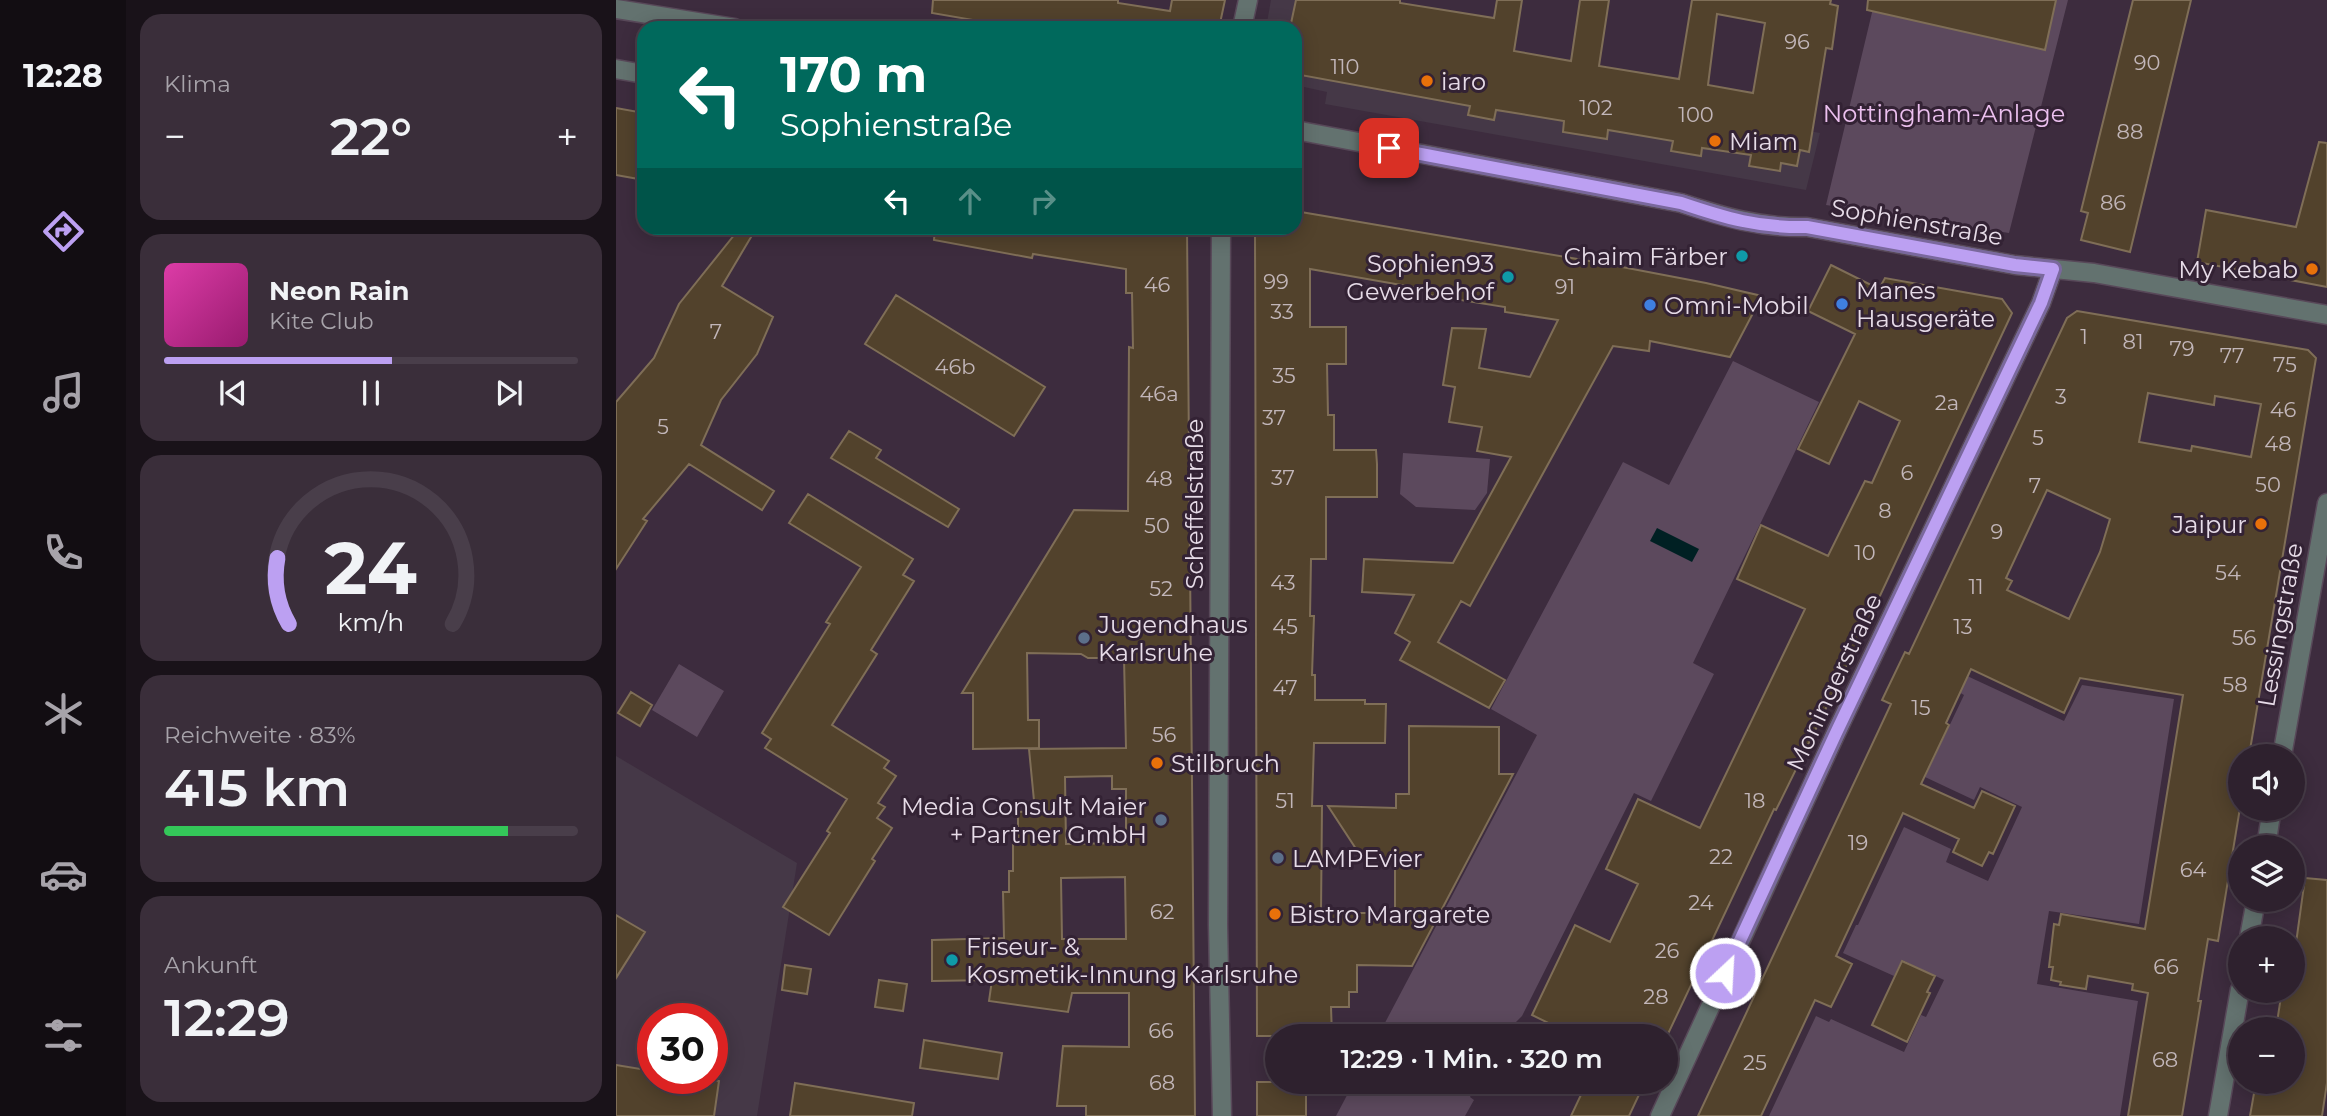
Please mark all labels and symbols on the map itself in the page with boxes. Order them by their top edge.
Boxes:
house number: 96 [1784,29,1810,54]
house number: 90 [2134,50,2160,75]
house number: 110 [1330,54,1360,79]
place label: iaro [1441,67,1486,96]
marker: iaro [1419,73,1435,89]
house number: 102 [1579,95,1613,120]
park label: Nottingham-Anlage [1823,99,2065,128]
house number: 100 [1678,102,1714,127]
pin [1359,118,1419,178]
house number: 88 [2117,119,2143,144]
place label: Miam [1729,127,1798,156]
marker: Miam [1707,133,1723,149]
house number: 86 [2100,190,2126,215]
street label: Sophienstraße [1829,193,2005,251]
place label: Chaim Färber [1564,242,1728,271]
marker: Chaim Färber [1734,248,1750,264]
place label: Sophien93 Gewerbehof [1346,249,1495,306]
place label: My Kebab [2178,255,2298,284]
marker: My Kebab [2304,261,2320,277]
house number: 99 [1263,269,1289,294]
marker: Sophien93 Gewerbehof [1500,269,1516,285]
house number: 46 [1144,272,1171,297]
house number: 91 [1555,274,1575,299]
place label: Manes Hausgeräte [1856,276,1995,333]
place label: Omni-Mobil [1664,291,1809,320]
marker: Manes Hausgeräte [1834,296,1850,312]
marker: Omni-Mobil [1642,297,1658,313]
house number: 33 [1270,299,1294,324]
house number: 7 [710,319,722,344]
house number: 1 [2080,324,2088,349]
house number: 81 [2123,329,2143,354]
house number: 79 [2169,336,2195,361]
house number: 77 [2220,343,2244,368]
house number: 75 [2273,352,2297,377]
house number: 46b [935,354,975,379]
house number: 35 [1272,363,1296,388]
house number: 46a [1139,381,1179,406]
house number: 3 [2055,384,2067,409]
house number: 2a [1935,390,1959,415]
house number: 46 [2270,397,2297,422]
house number: 37 [1262,405,1286,430]
house number: 5 [657,414,669,439]
street label: Scheffelstraße [1180,419,1209,589]
house number: 5 [2032,425,2044,450]
house number: 48 [2264,431,2292,456]
house number: 6 [1901,460,1914,485]
house number: 37 [1271,465,1295,490]
house number: 48 [1145,466,1173,491]
house number: 50 [2255,472,2281,497]
house number: 7 [2029,473,2041,498]
house number: 8 [1878,498,1892,523]
place label: Jaipur [2171,510,2247,539]
house number: 50 [1144,513,1170,538]
marker: Jaipur [2253,516,2269,532]
house number: 9 [1991,519,2003,544]
house number: 10 [1854,540,1876,565]
street label: Lessingstraße [2251,541,2309,709]
house number: 54 [2215,560,2241,585]
house number: 43 [1270,570,1296,595]
house number: 11 [1968,574,1984,599]
house number: 52 [1149,576,1173,601]
street label: Moningerstraße [1780,589,1888,775]
place label: Jugendhaus Karlsruhe [1097,610,1248,667]
house number: 45 [1272,614,1298,639]
house number: 13 [1953,614,1973,639]
house number: 56 [2232,625,2257,650]
marker: Jugendhaus Karlsruhe [1076,630,1092,646]
house number: 58 [2222,672,2248,697]
house number: 47 [1272,675,1298,700]
house number: 15 [1911,695,1931,720]
house number: 56 [1152,722,1177,747]
place label: Stilbruch [1171,749,1280,778]
marker: Stilbruch [1149,755,1165,771]
house number: 51 [1275,788,1295,813]
house number: 18 [1745,788,1765,813]
place label: Media Consult Maier + Partner GmbH [901,792,1147,849]
marker: Media Consult Maier + Partner GmbH [1153,812,1169,828]
house number: 19 [1848,830,1868,855]
place label: LAMPEvier [1292,844,1423,873]
house number: 22 [1709,844,1733,869]
marker: LAMPEvier [1270,850,1286,866]
house number: 64 [2180,857,2206,882]
house number: 24 [1688,890,1714,915]
house number: 62 [1150,899,1174,924]
place label: Bistro Margarete [1289,900,1490,929]
marker: Bistro Margarete [1267,906,1283,922]
place label: Friseur- & Kosmetik-Innung Karlsruhe [966,932,1298,989]
position arrow [1688,936,1762,1010]
house number: 26 [1655,938,1680,963]
marker: Friseur- & Kosmetik-Innung Karlsruhe [944,952,960,968]
house number: 66 [2153,954,2179,979]
house number: 28 [1643,984,1669,1009]
speed limit sign: 30 [637,1003,728,1094]
house number: 66 [1148,1018,1174,1043]
house number: 68 [2152,1047,2178,1072]
house number: 25 [1743,1050,1767,1075]
house number: 68 [1149,1070,1175,1095]

